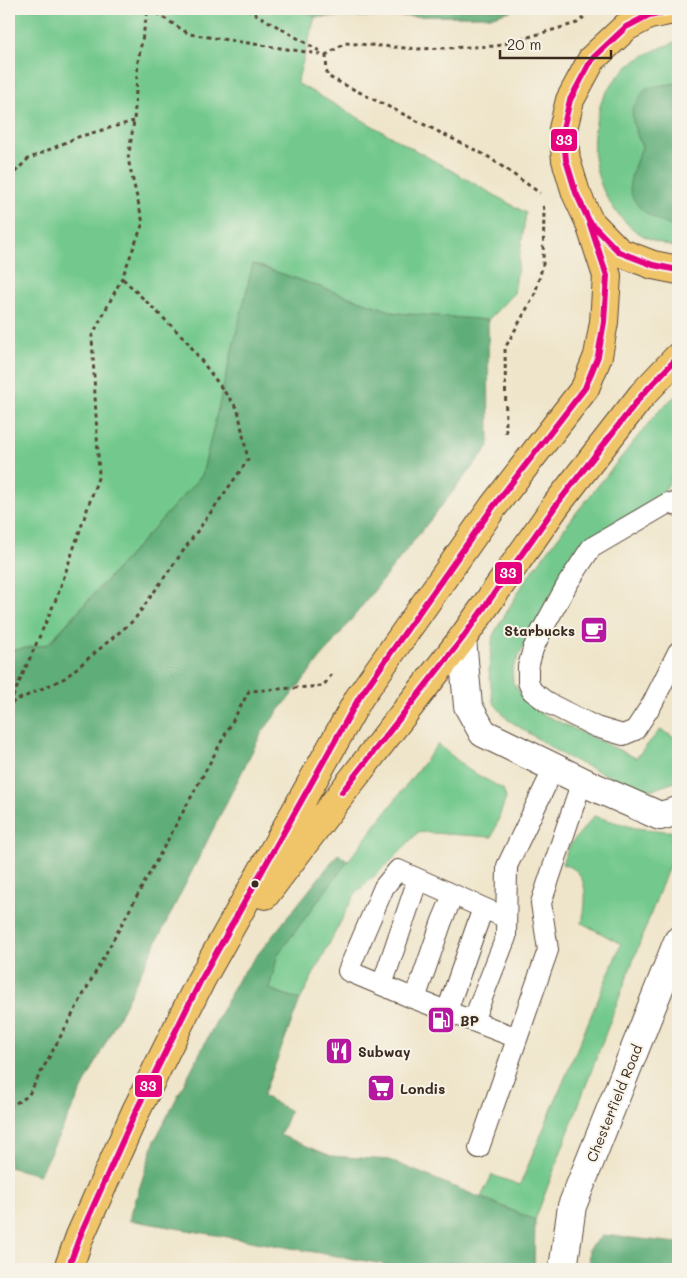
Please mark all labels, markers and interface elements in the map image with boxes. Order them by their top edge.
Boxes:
scale bar [500,28,611,60]
text: 20 m [507,34,541,54]
line badge: 33 [550,128,578,152]
text: 33 [556,130,572,149]
line badge: 33 [494,561,523,585]
text: 33 [500,563,516,582]
cafe icon: Starbucks [579,615,609,645]
place label: Starbucks [504,621,575,640]
unlabelled marker [250,879,260,889]
fuel station icon: BP [426,1005,456,1035]
place label: BP [460,1011,479,1030]
restaurant icon: Subway [324,1036,354,1066]
street label: Chesterfield Road [582,1041,646,1165]
place label: Subway [358,1042,411,1061]
supermarket icon: Londis [366,1073,396,1103]
line badge: 33 [134,1074,163,1098]
text: 33 [140,1076,156,1095]
place label: Londis [400,1079,445,1098]

